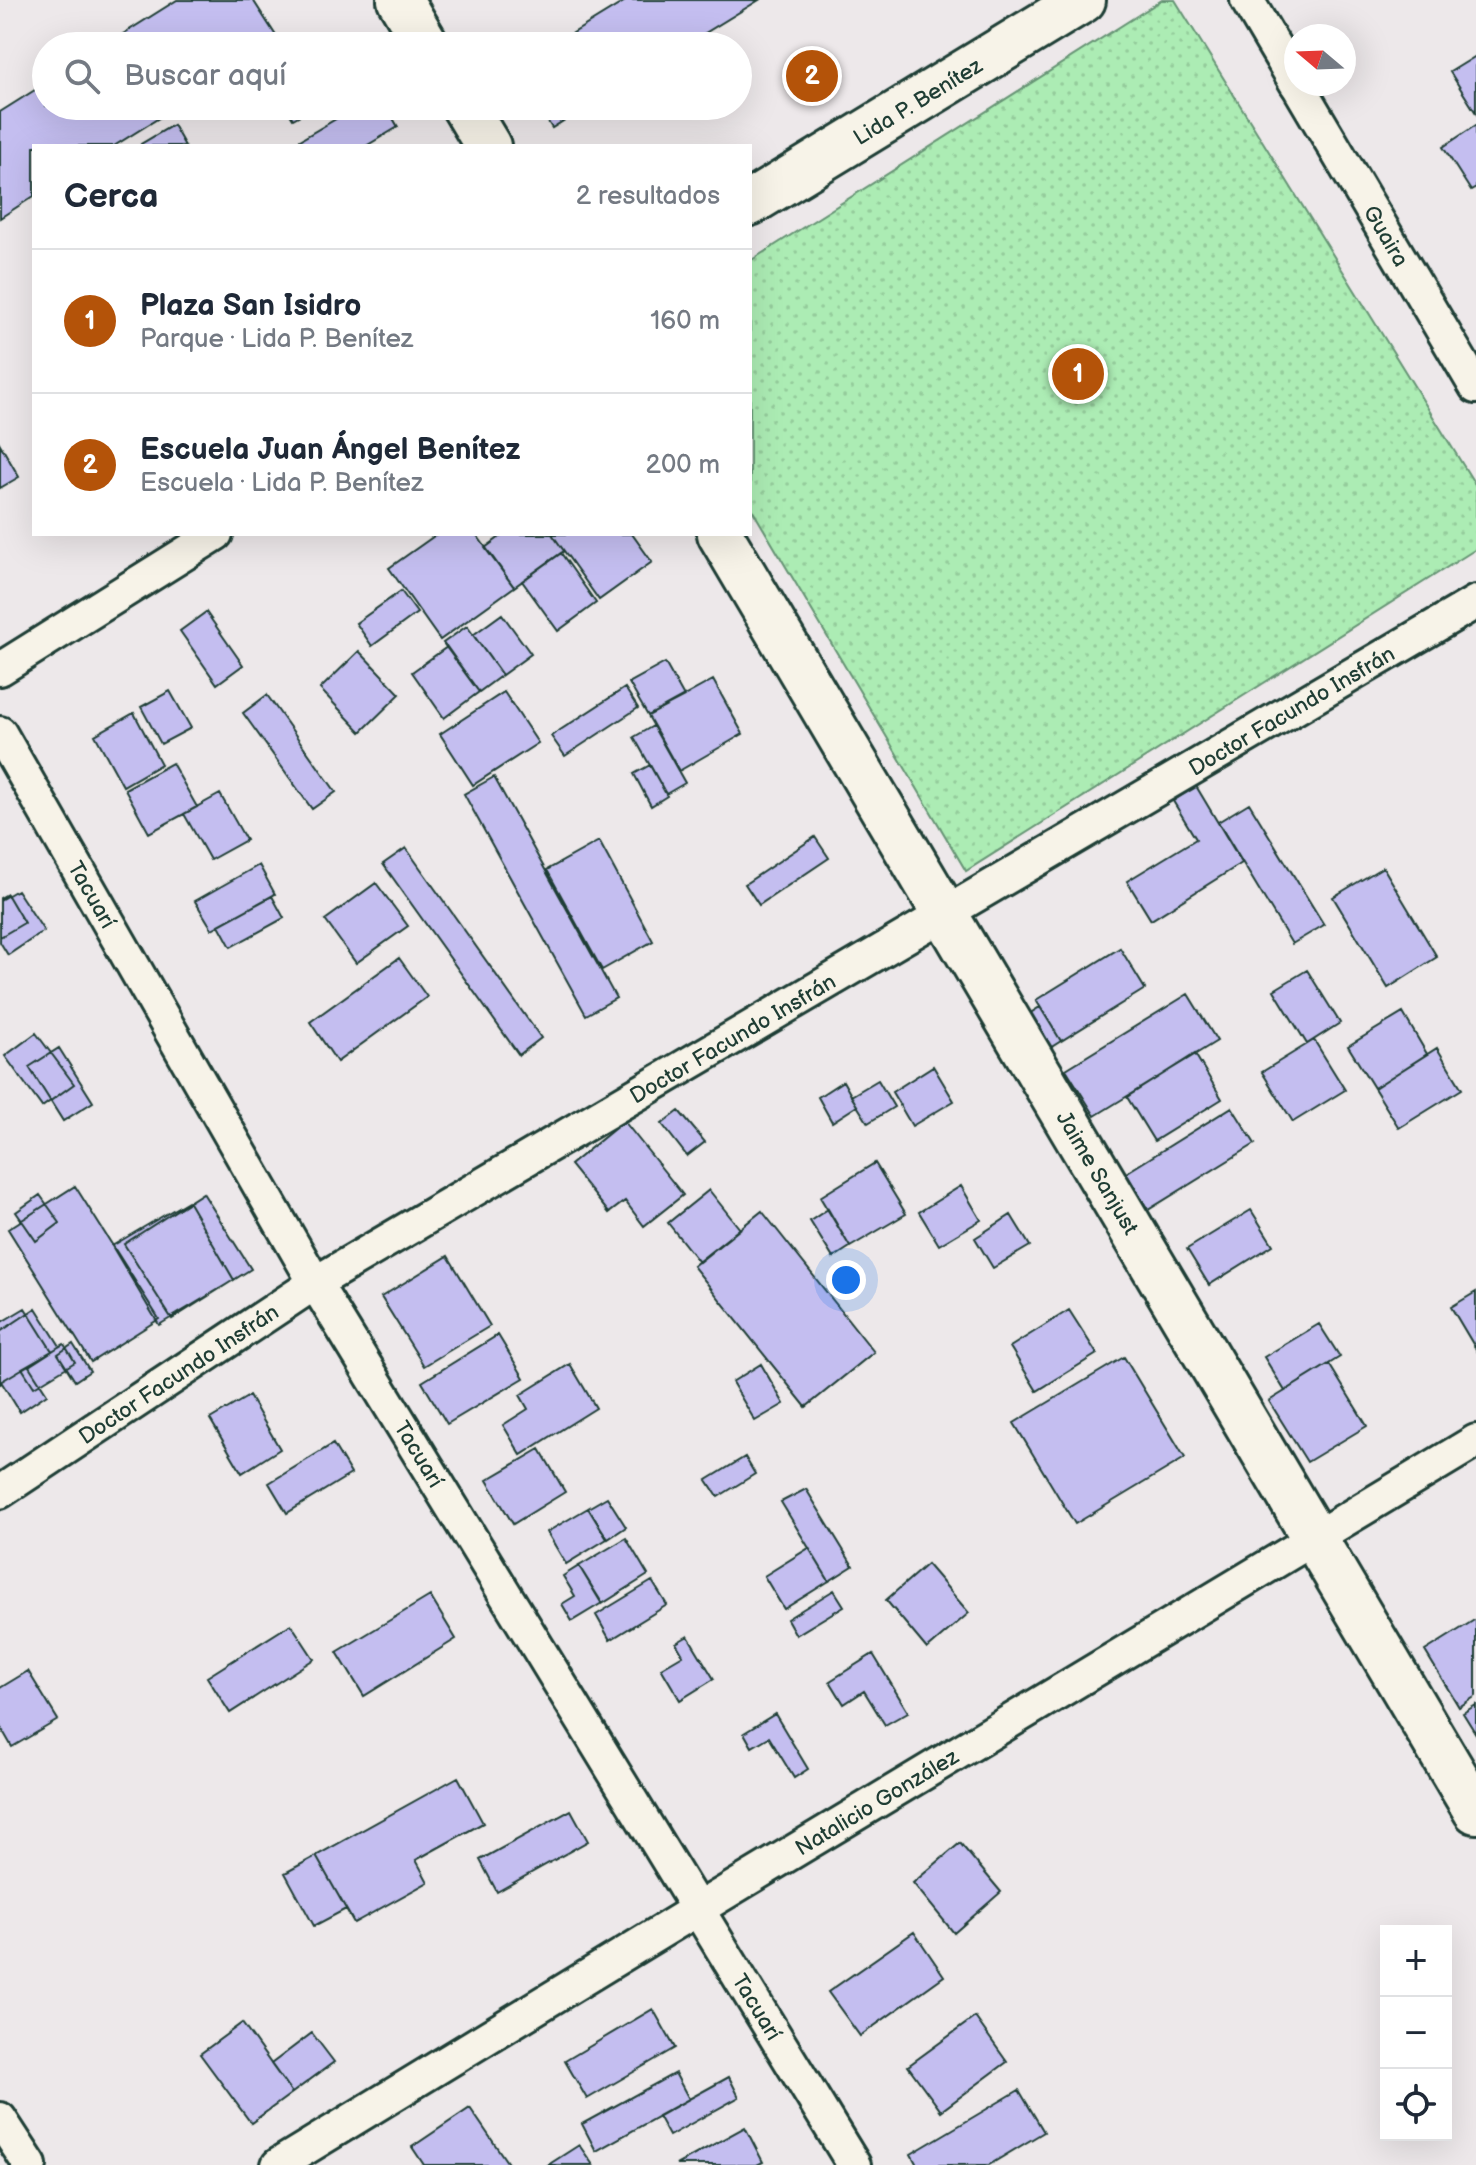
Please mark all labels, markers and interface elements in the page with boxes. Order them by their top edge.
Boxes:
north arrow [1284,24,1356,96]
search box [32,32,752,120]
pin: 2 [786,46,838,106]
street label: Lida P. Benítez [849,53,988,152]
icon: search [60,54,104,98]
text: Buscar aquí [124,58,286,94]
text: Cerca [64,176,159,217]
text: 2 resultados [576,181,720,212]
street label: Guaira [1357,201,1414,272]
text: Plaza San Isidro [140,288,361,324]
text: 1 [85,306,95,337]
text: 160 m [650,306,720,337]
text: Parque · Lida P. Benítez [140,324,413,355]
pin: 1 [1052,344,1104,404]
text: Escuela Juan Ángel Benítez [140,432,520,468]
text: 2 [82,450,98,481]
text: 200 m [646,450,720,481]
text: Escuela · Lida P. Benítez [140,468,423,499]
street label: Doctor Facundo Insfrán [1184,641,1400,782]
street label: Tacuarí [61,857,121,934]
street label: Doctor Facundo Insfrán [625,969,841,1110]
street label: Jaime Sanjust [1050,1107,1144,1240]
your location [826,1260,866,1300]
street label: Doctor Facundo Insfrán [74,1299,284,1451]
street label: Tacuarí [388,1416,449,1493]
street label: Natalicio González [791,1743,964,1862]
map controls [1380,1925,1452,2141]
button: + [1380,1925,1452,1997]
street label: Tacuarí [725,1969,787,2046]
button: − [1380,1997,1452,2069]
button: locate [1380,2069,1452,2141]

